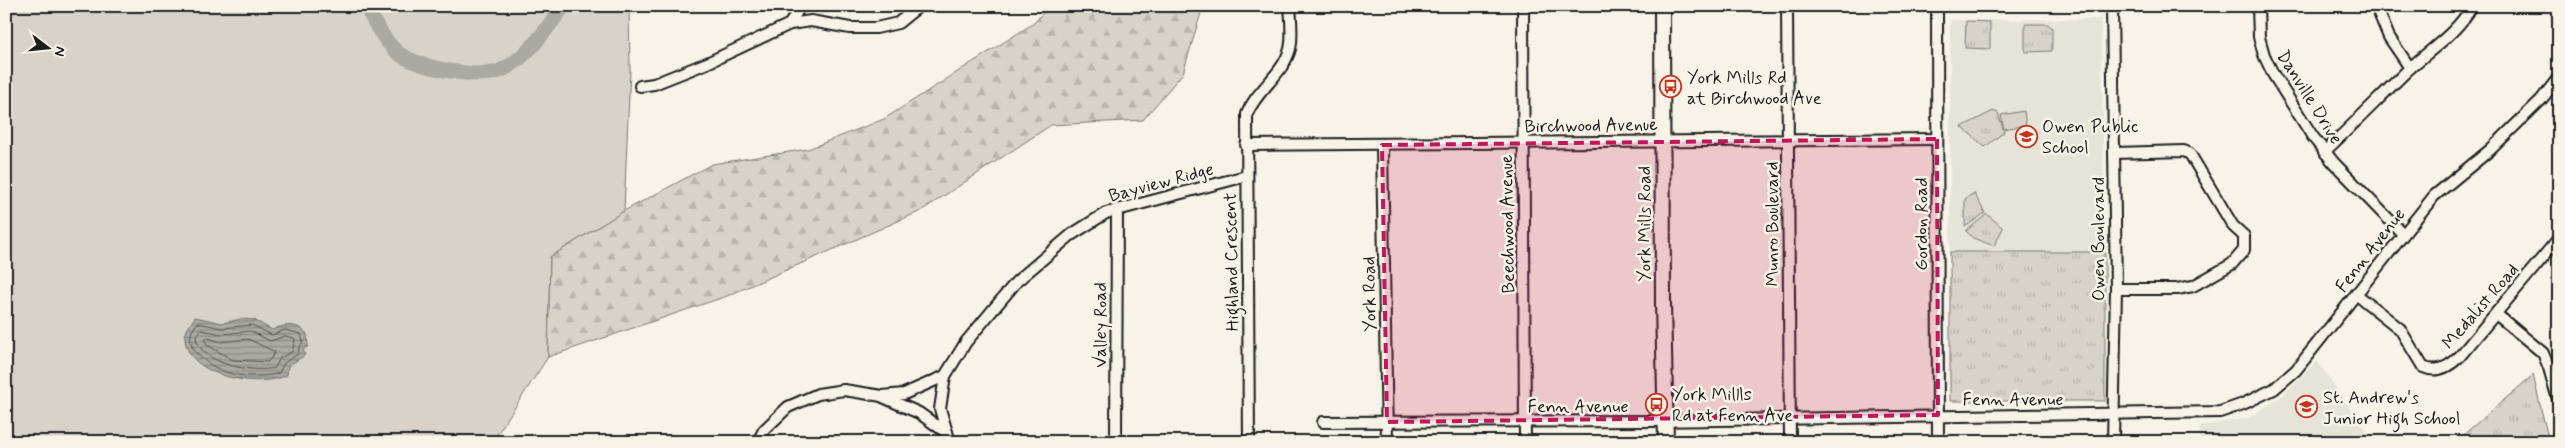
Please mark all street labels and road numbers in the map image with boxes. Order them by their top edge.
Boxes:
street label: Danville Drive [2271,46,2348,149]
street label: Birchwood Avenue [1524,113,1658,139]
street label: Beechwood Avenue [1495,154,1521,294]
street label: Bayview Ridge [1106,157,1216,208]
street label: Munro Boulevard [1761,161,1785,287]
street label: York Mills Road [1633,166,1657,282]
street label: Gordon Road [1910,177,1934,271]
street label: Owen Boulevard [2087,177,2111,301]
street label: Highland Crescent [1219,192,1247,332]
street label: Fenn Avenue [2330,203,2411,298]
street label: York Road [1357,256,1383,332]
street label: Medalist Road [2437,259,2525,355]
street label: Valley Road [1089,282,1113,368]
street label: Fenn Avenue [1963,388,2064,412]
street label: Fenn Avenue [1528,395,1629,419]

